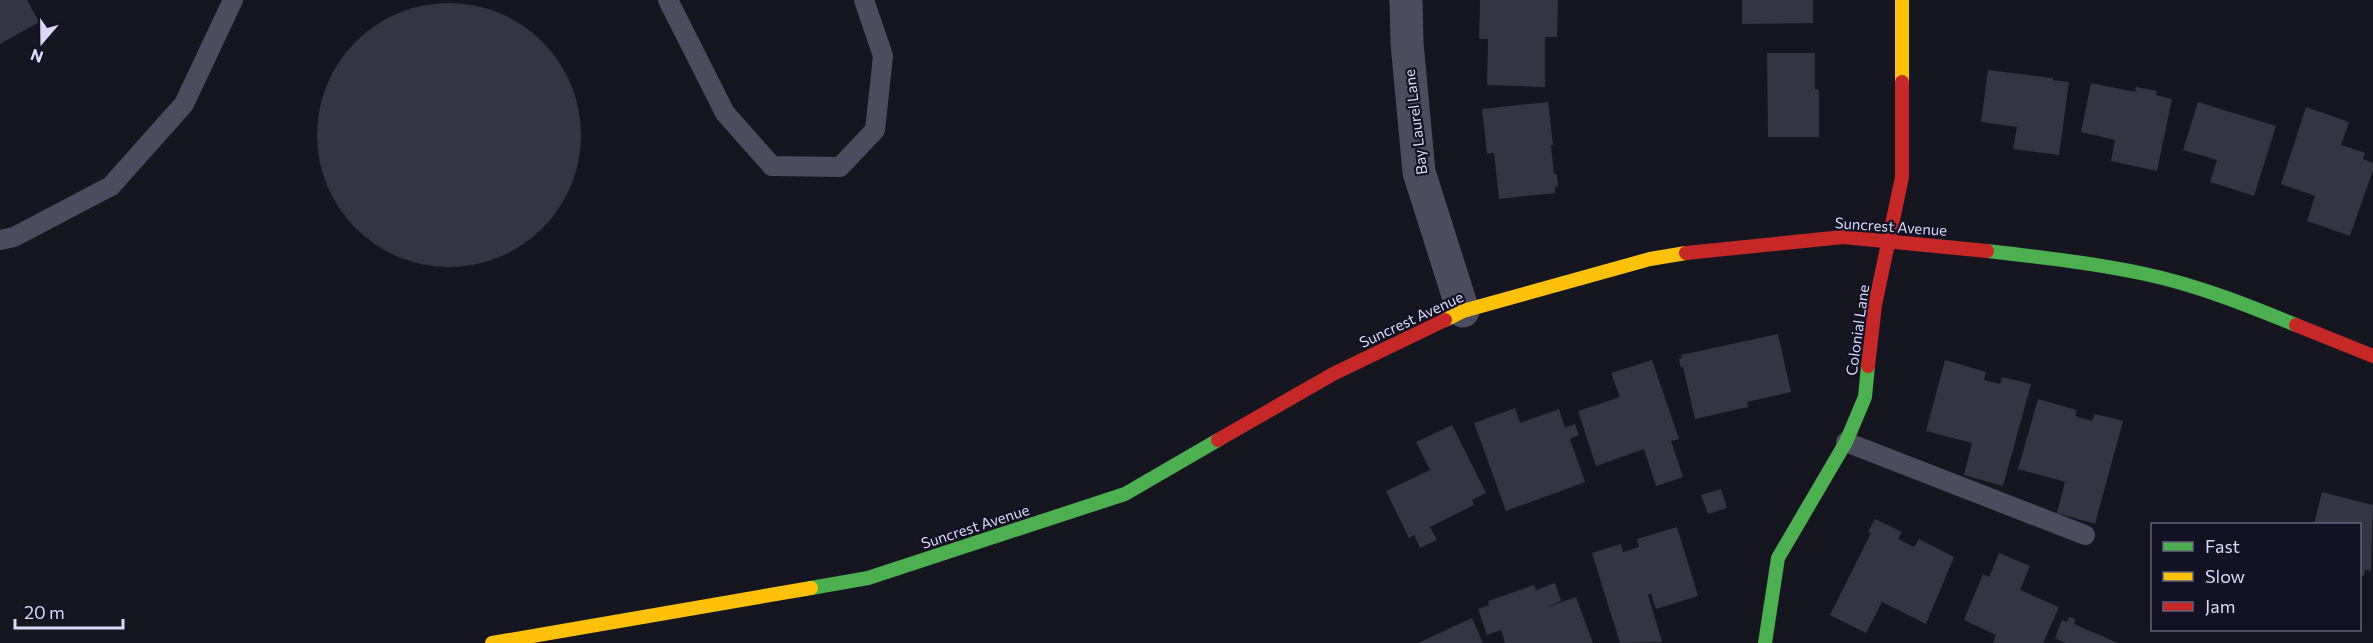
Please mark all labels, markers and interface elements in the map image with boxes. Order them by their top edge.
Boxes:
north arrow [12,12,72,72]
text: N [28,46,46,68]
street label: Bay Laurel Lane [1400,68,1430,176]
street label: Suncrest Avenue [1834,213,1948,239]
street label: Colonial Lane [1842,283,1872,377]
street label: Suncrest Avenue [1356,287,1466,351]
street label: Suncrest Avenue [919,500,1031,552]
legend [2151,523,2361,631]
text: Fast [2205,535,2240,557]
text: Slow [2205,565,2245,587]
scale bar [15,592,123,630]
text: Jam [2205,595,2235,617]
text: 20 m [24,601,65,623]

